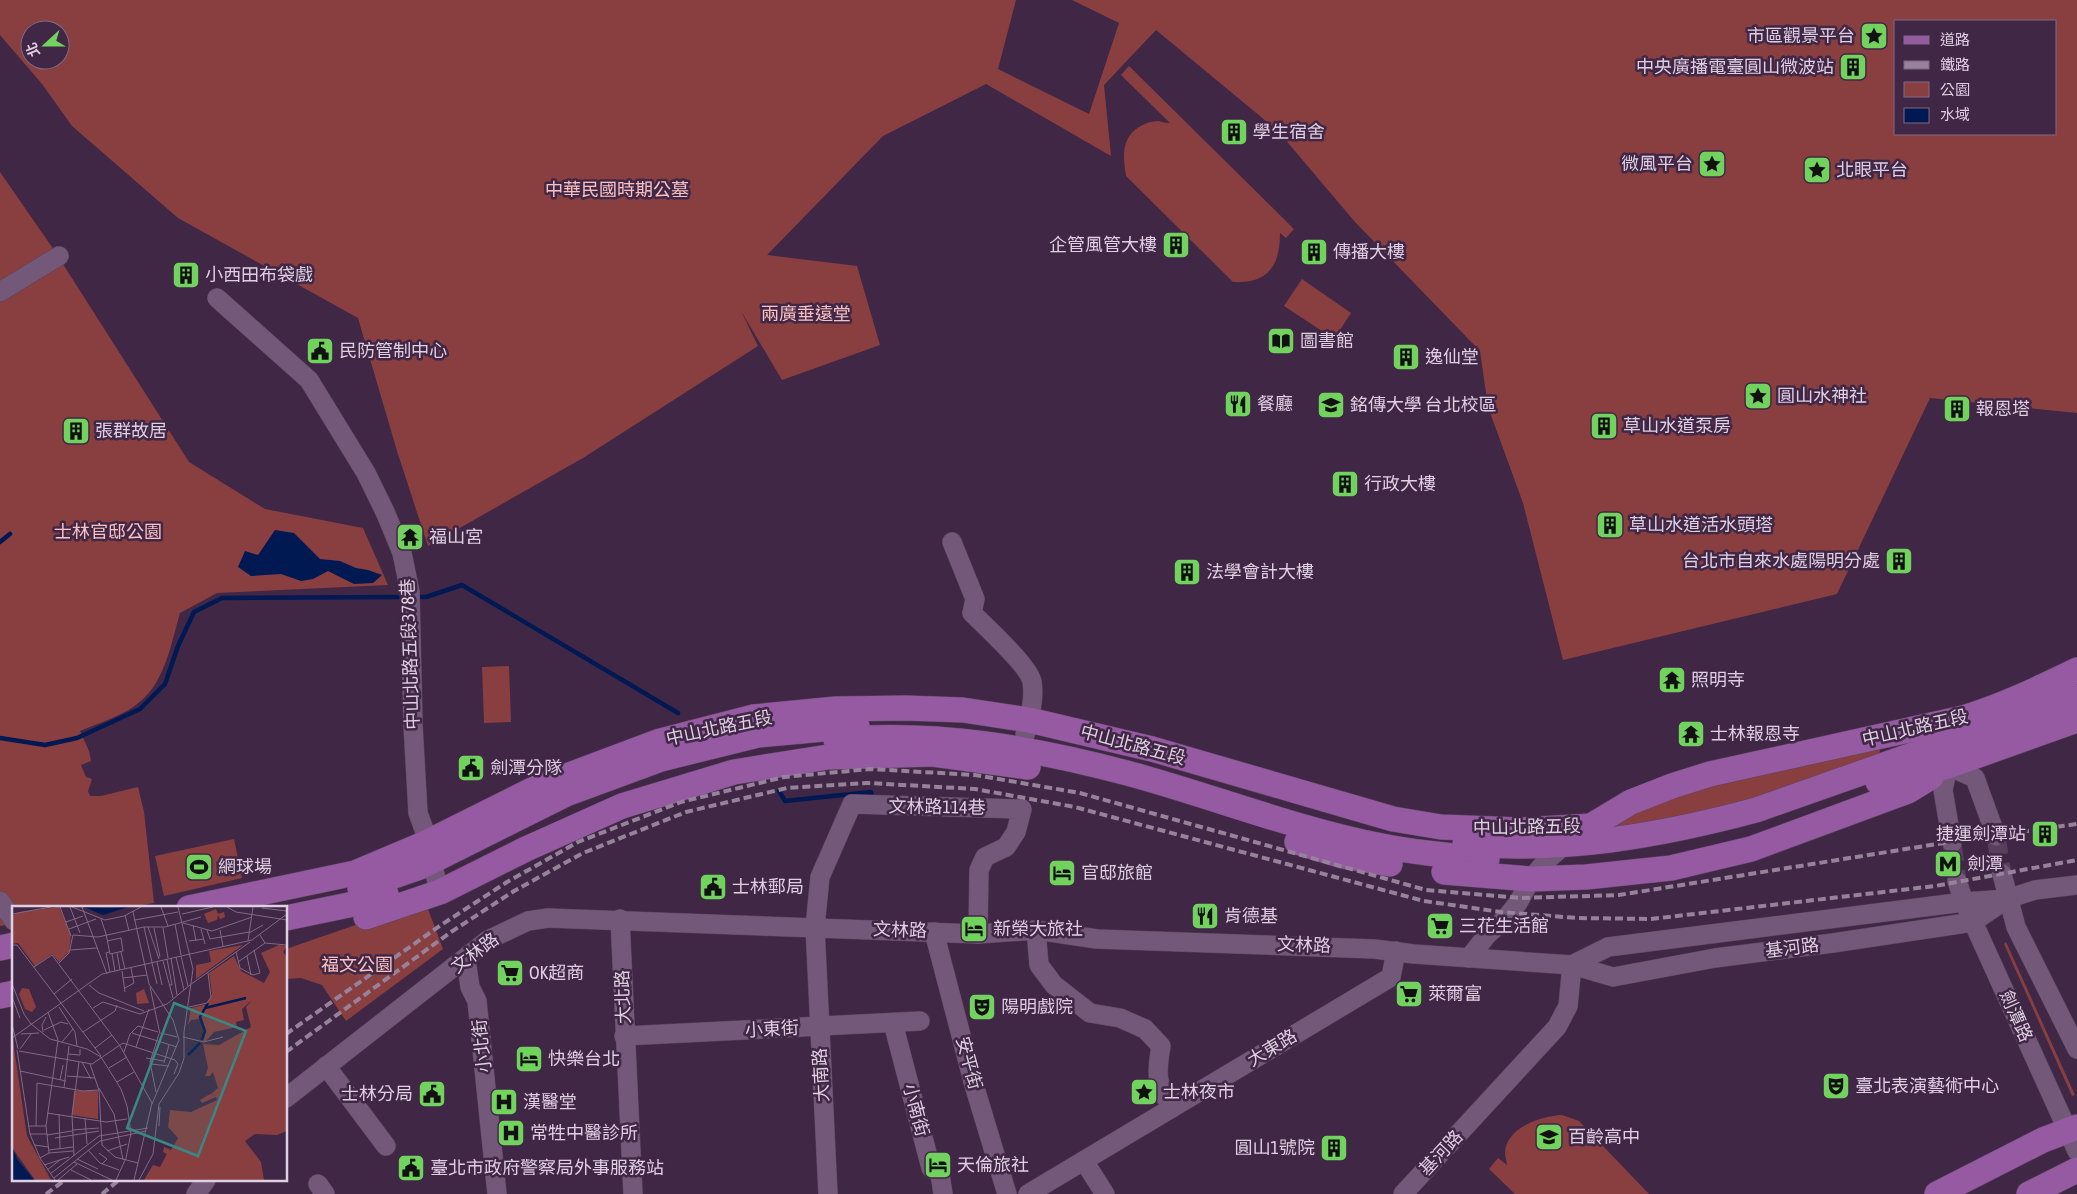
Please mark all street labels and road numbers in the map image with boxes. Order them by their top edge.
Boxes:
street label: 中山北路五段378巷 [396,578,423,730]
street label: 中山北路五段 [1860,705,1970,750]
street label: 中山北路五段 [664,706,774,749]
street label: 中山北路五段 [1078,720,1188,769]
street label: 文林路114巷 [888,795,986,818]
street label: 中山北路五段 [1473,815,1581,838]
street label: 文林路 [873,918,927,941]
street label: 文林路 [447,928,503,977]
street label: 文林路 [1277,933,1331,956]
street label: 基河路 [1764,934,1820,961]
street label: 大北路 [611,970,634,1024]
street label: 劍潭路 [1996,987,2037,1045]
street label: 小東街 [744,1017,799,1040]
street label: 小北街 [468,1018,495,1074]
street label: 大東路 [1243,1025,1300,1070]
street label: 安平街 [952,1034,987,1092]
street label: 大南路 [809,1048,832,1103]
street label: 小南街 [899,1081,934,1139]
street label: 基河路 [1415,1126,1467,1180]

